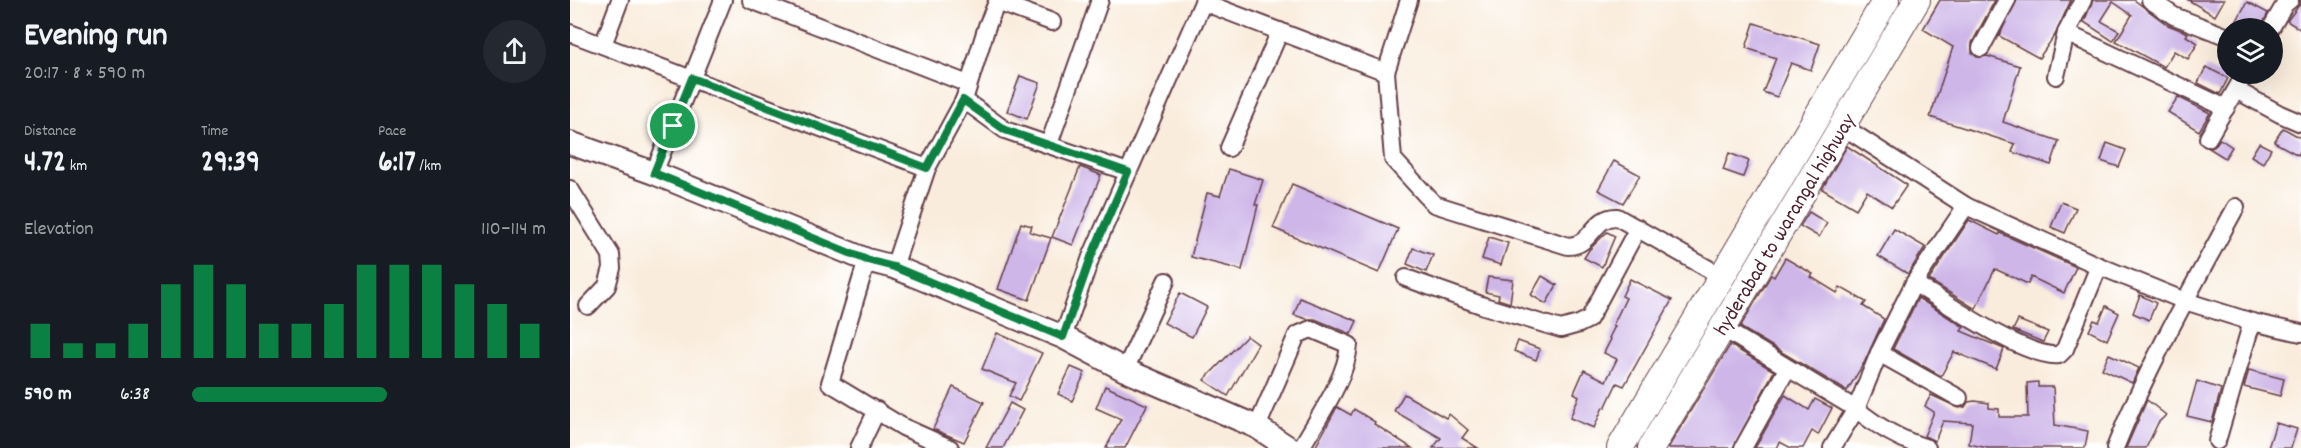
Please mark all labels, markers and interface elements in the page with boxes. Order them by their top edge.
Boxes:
text: Evening run [24,14,168,61]
map controls [2217,18,2283,84]
button: layers [2217,18,2283,84]
button: share [483,20,546,83]
text: 20:17 · 8 × 590 m [24,60,145,88]
pin [647,100,698,151]
icon: arrive [656,109,689,142]
street label: hyderabad to warangal highway [1708,109,1865,342]
text: Distance [24,120,76,143]
text: Time [201,120,228,143]
text: Pace [378,120,406,143]
text: 4.72 [24,143,66,186]
text: 29:39 [201,143,260,186]
text: 6:17 [378,143,416,186]
text: km [66,155,87,178]
text: /km [416,155,442,178]
text: Elevation [24,216,94,244]
text: 110–114 m [481,216,546,244]
text: 590 m [24,381,72,409]
text: 6:38 [120,381,150,409]

